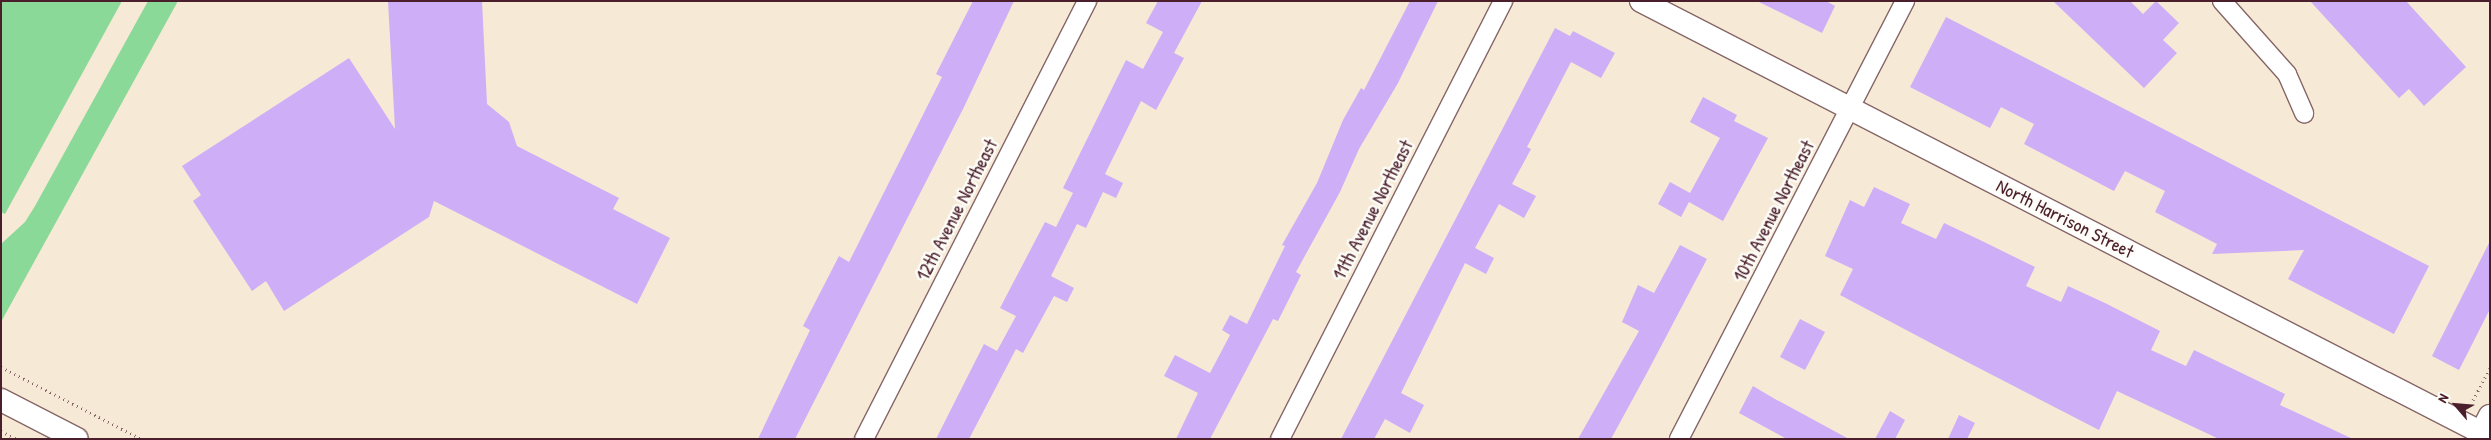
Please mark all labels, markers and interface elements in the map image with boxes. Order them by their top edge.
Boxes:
street label: 12th Avenue Northeast [912,135,1002,285]
street label: 11th Avenue Northeast [1328,136,1418,284]
street label: 10th Avenue Northeast [1729,137,1819,285]
street label: North Harrison Street [1992,174,2138,264]
north arrow [2431,380,2481,430]
text: N [2432,390,2452,406]

